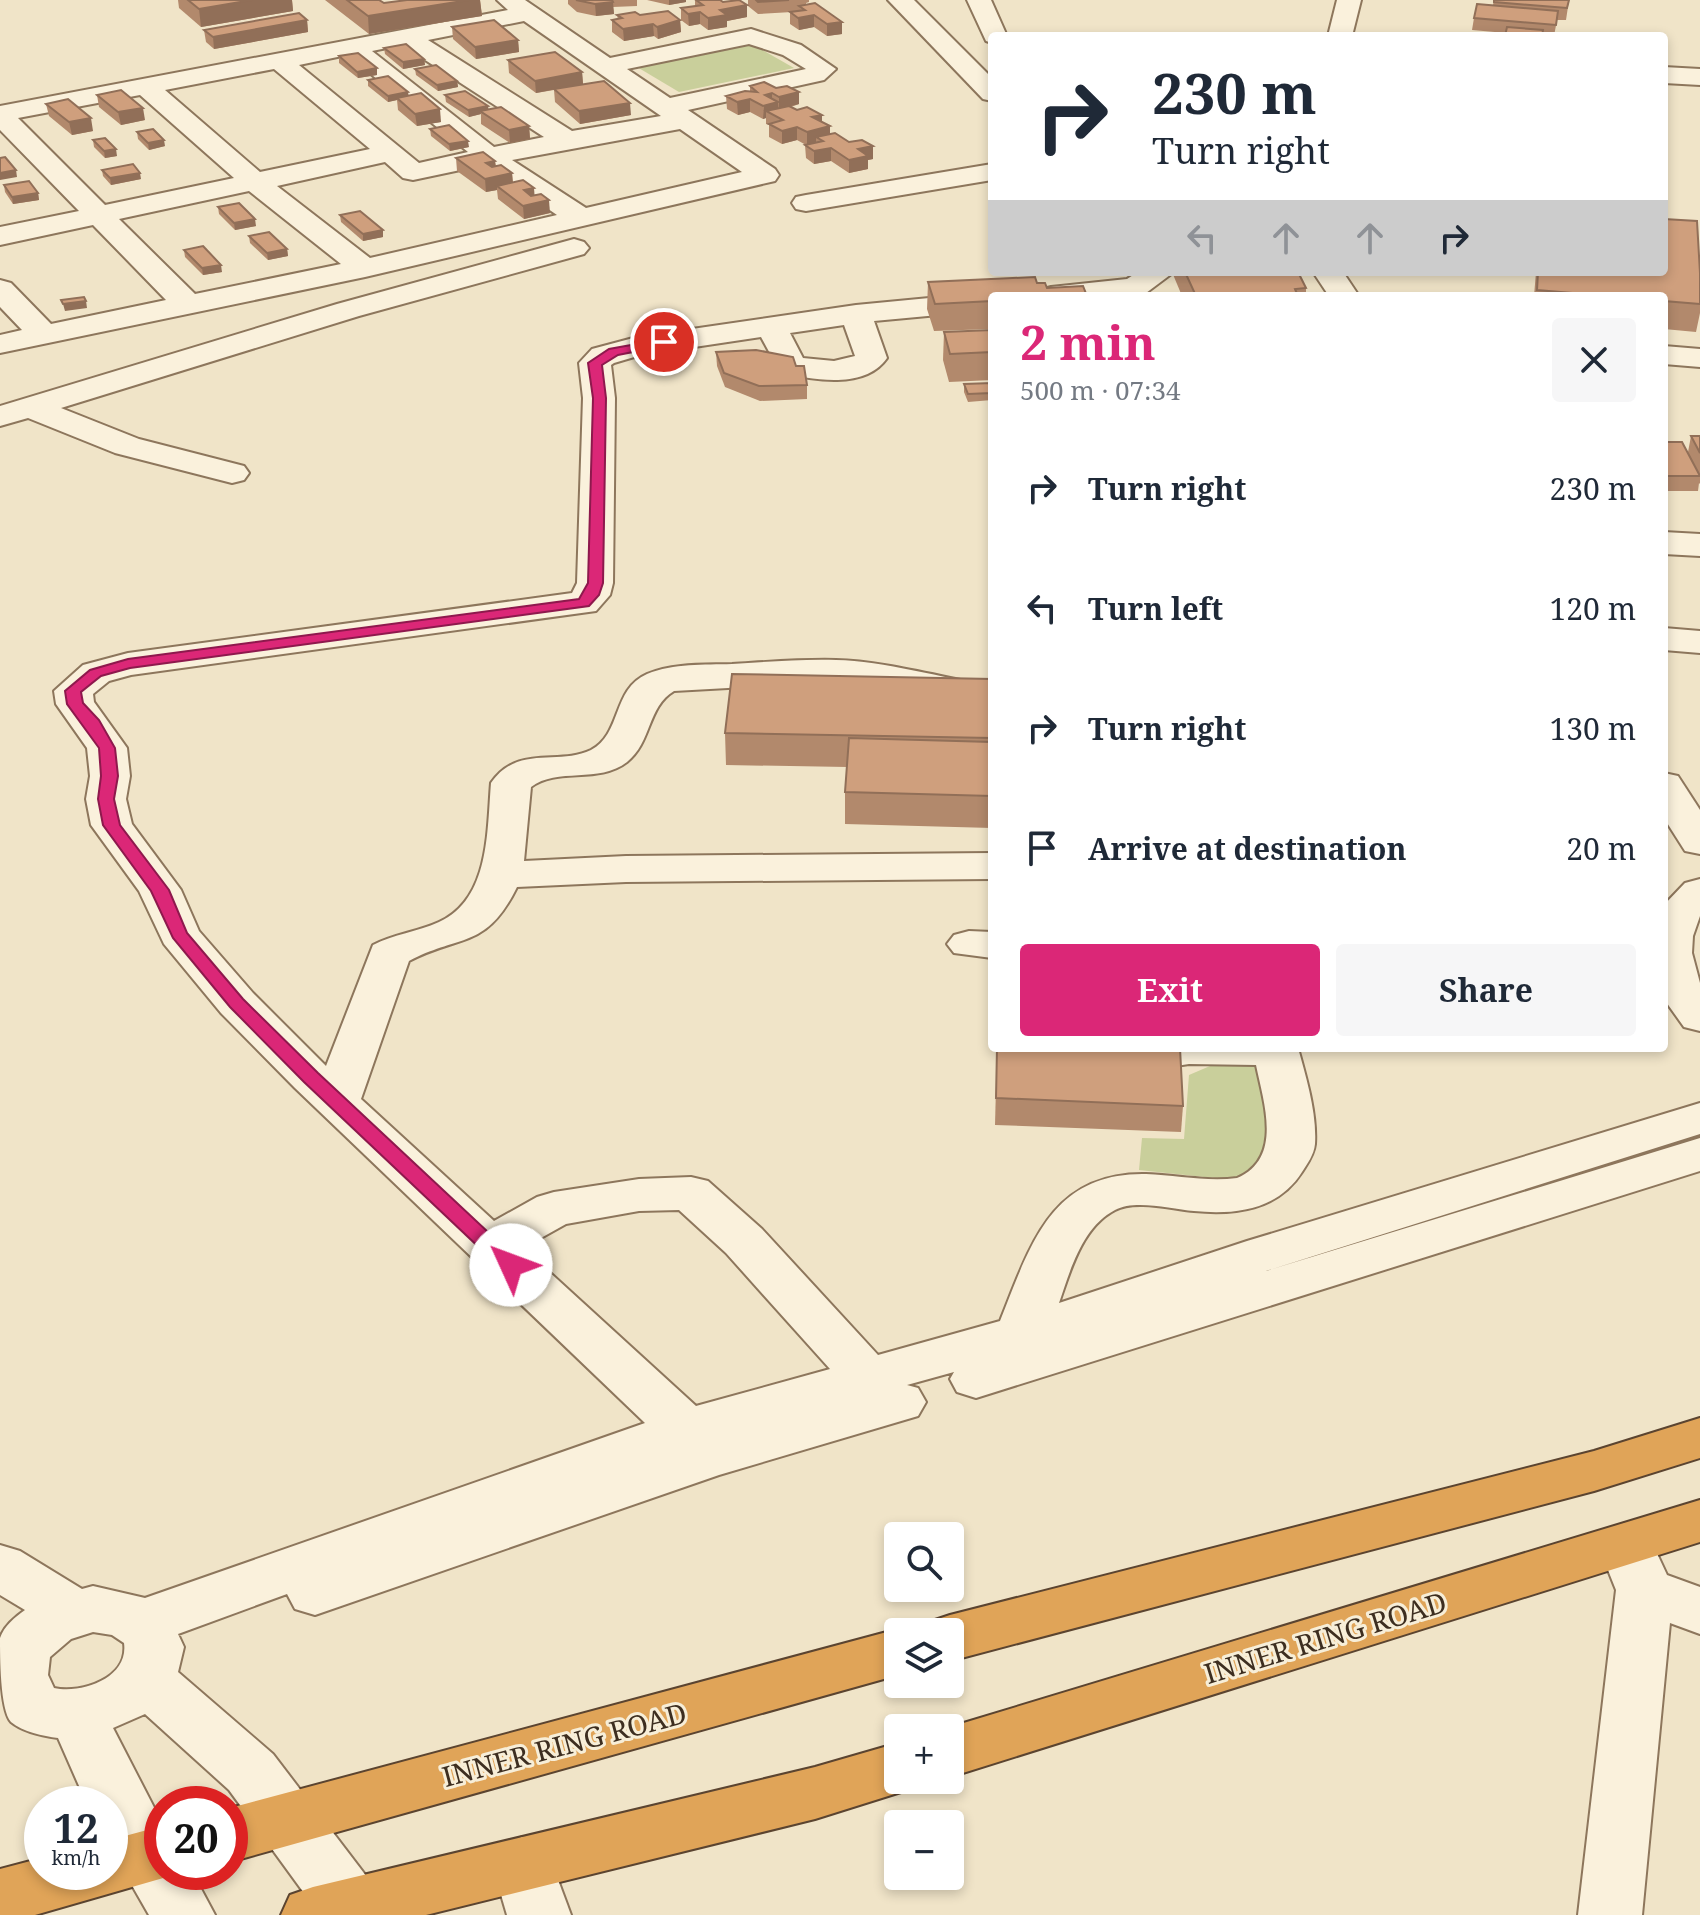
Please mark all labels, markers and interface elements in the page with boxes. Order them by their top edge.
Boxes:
text: 230 m [1152,54,1317,130]
icon: right [1020,64,1124,168]
text: Turn right [1152,126,1330,175]
icon: left [1180,216,1224,260]
icon: ahead [1264,216,1308,260]
icon: ahead [1348,216,1392,260]
icon: right [1432,216,1476,260]
pin [630,308,698,376]
text: 2 min [1020,309,1156,374]
button: close [1552,318,1636,402]
icon: arrive [642,320,686,364]
text: 500 m · 07:34 [1020,372,1181,408]
icon: right [1020,466,1064,510]
text: Turn right [1088,468,1246,509]
text: 230 m [1550,468,1636,509]
icon: left [1020,586,1064,630]
text: Turn left [1088,588,1223,629]
text: 120 m [1550,588,1636,629]
icon: right [1020,706,1064,750]
text: Turn right [1088,708,1246,749]
text: 130 m [1550,708,1636,749]
icon: arrive [1020,826,1064,870]
text: Arrive at destination [1088,828,1407,869]
text: 20 m [1566,828,1636,869]
button: Exit [1020,944,1320,1036]
button: Share [1336,944,1636,1036]
position arrow [469,1223,553,1307]
map controls [884,1522,964,1890]
button: search [884,1522,964,1602]
street label: INNER RING ROAD [1199,1582,1451,1692]
button: layers [884,1618,964,1698]
street label: INNER RING ROAD [438,1693,690,1795]
button: + [884,1714,964,1794]
speed limit sign: 20 [144,1786,248,1890]
text: 12 [53,1800,99,1855]
button: − [884,1810,964,1890]
text: km/h [51,1844,101,1871]

